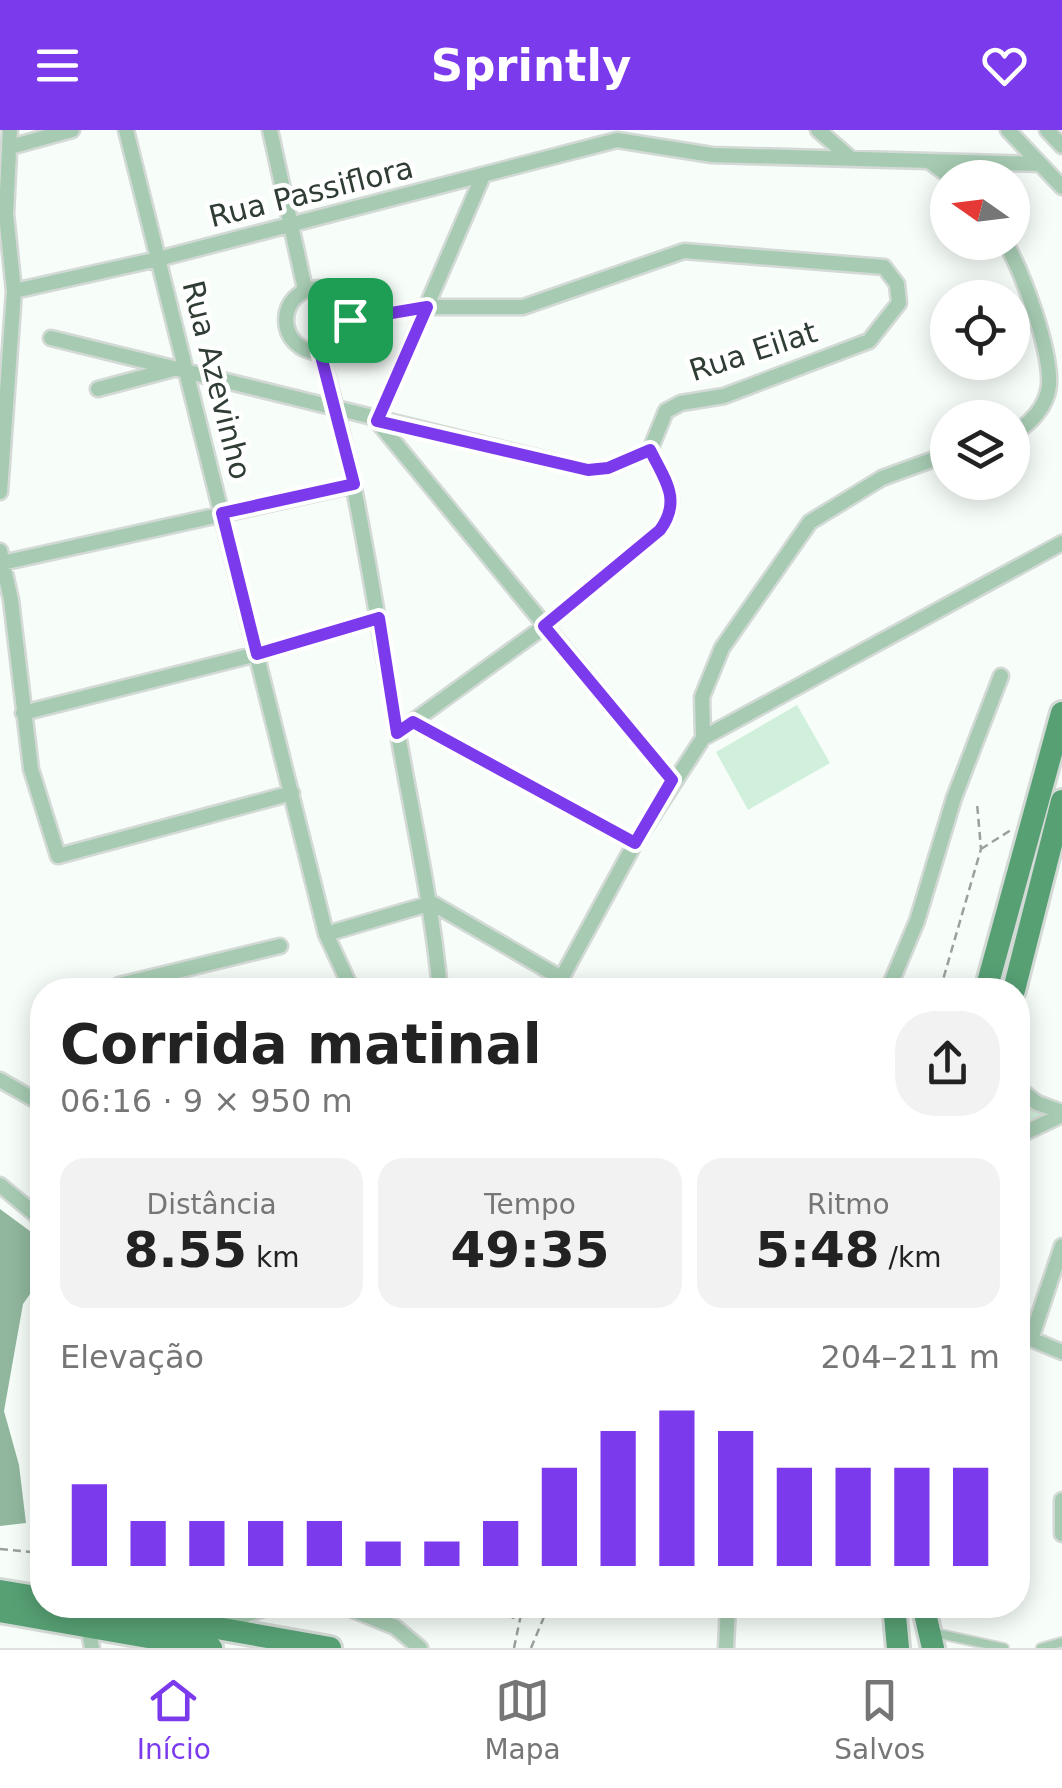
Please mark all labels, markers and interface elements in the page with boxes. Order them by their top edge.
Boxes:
icon: menu [30,38,85,93]
icon: heart [977,38,1032,93]
text: Sprintly [431,39,631,92]
street label: Rua Passiflora [205,150,417,234]
north arrow [930,160,1030,260]
map controls [930,160,1030,500]
street label: Rua Azevinho [175,277,259,483]
pin [308,278,393,363]
button: locate [930,280,1030,380]
icon: arrive [323,293,378,348]
street label: Rua Eilat [685,314,821,388]
button: layers [930,400,1030,500]
button: share [895,1011,1000,1116]
text: Corrida matinal [60,1012,542,1076]
text: 06:16 · 9 × 950 m [60,1082,353,1120]
text: Distância [147,1188,277,1221]
text: Tempo [484,1188,576,1221]
text: Ritmo [807,1188,890,1221]
text: 8.55 [124,1221,247,1279]
text: 49:35 [450,1221,610,1279]
text: 5:48 [755,1221,880,1279]
text: km [247,1241,300,1274]
text: /km [880,1241,941,1274]
text: Elevação [60,1338,204,1376]
text: 204–211 m [821,1338,1000,1376]
tab: Início [137,1673,211,1766]
tab: Mapa [484,1673,561,1766]
tab: Salvos [834,1673,925,1766]

